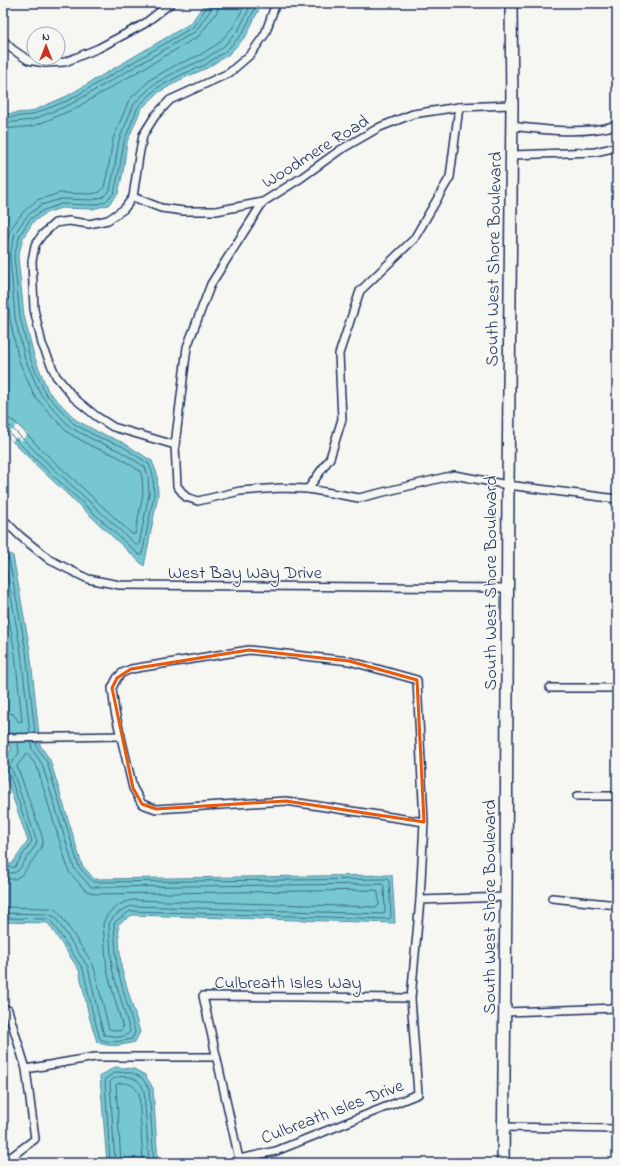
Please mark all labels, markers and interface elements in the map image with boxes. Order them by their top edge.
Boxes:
north arrow [26,26,66,66]
text: N [42,29,50,45]
street label: Woodmere Road [257,109,375,196]
street label: South West Shore Boulevard [480,151,510,367]
street label: South West Shore Boulevard [479,476,505,690]
street label: West Bay Way Drive [168,561,323,587]
street label: South West Shore Boulevard [478,800,504,1014]
street label: Culbreath Isles Way [215,971,361,997]
street label: Culbreath Isles Drive [258,1073,409,1152]

